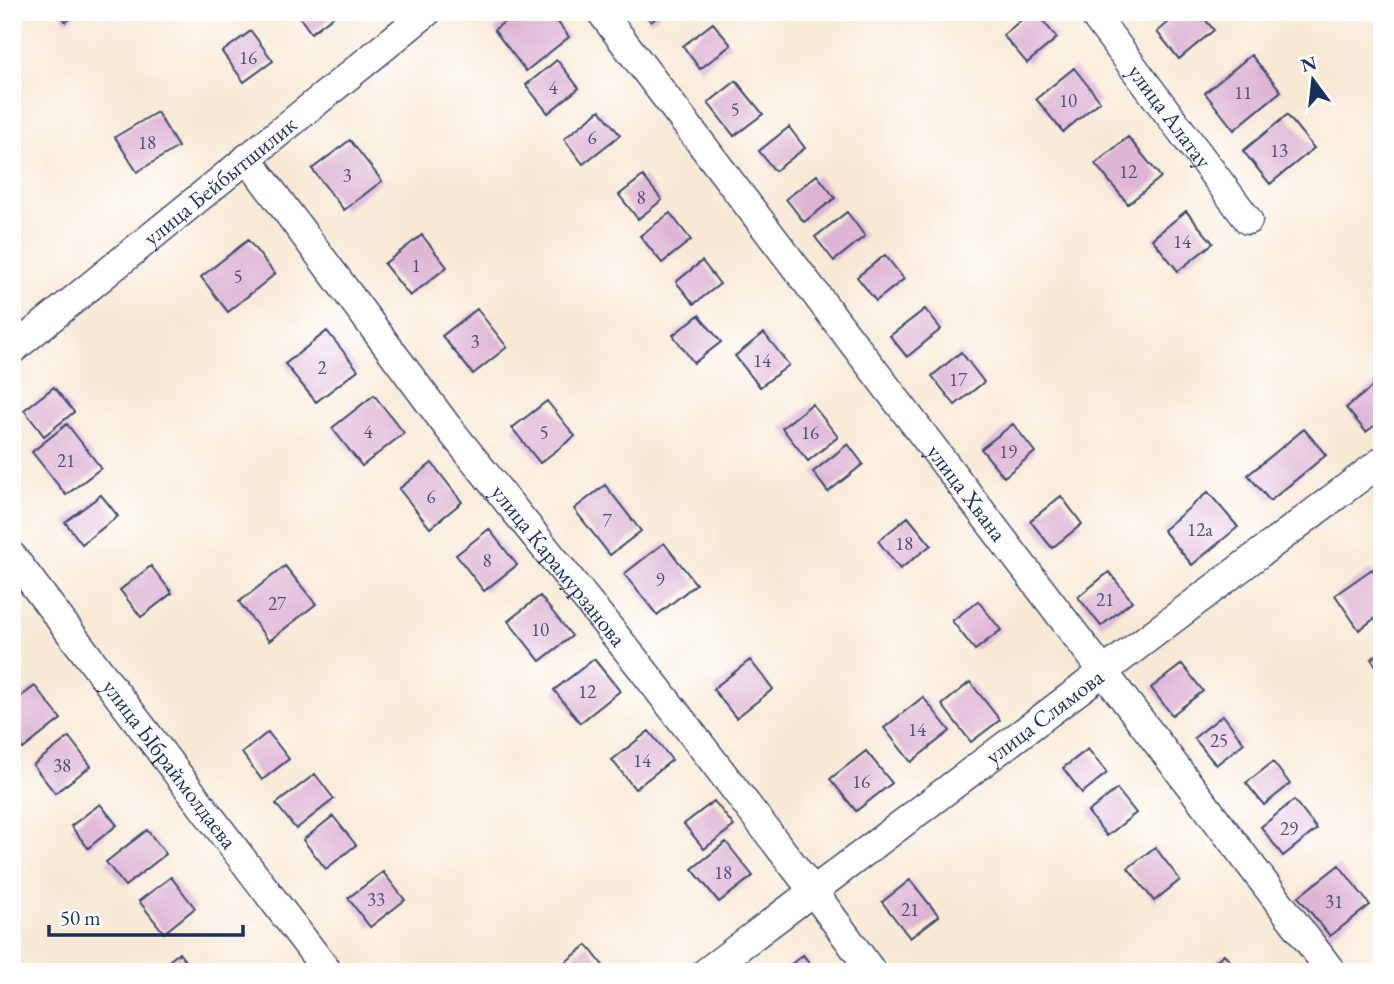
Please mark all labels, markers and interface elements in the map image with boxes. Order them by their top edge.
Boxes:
house number: 16 [239,45,257,70]
north arrow [1278,46,1348,116]
text: N [1298,50,1320,78]
street label: улица Алатау [1121,58,1219,175]
house number: 4 [548,75,558,100]
house number: 11 [1234,80,1252,105]
house number: 10 [1059,88,1077,113]
house number: 5 [730,97,740,122]
street label: улица Бейбытшилик [137,109,303,252]
house number: 6 [587,125,597,150]
house number: 18 [138,130,156,155]
house number: 13 [1270,138,1288,163]
house number: 12 [1119,159,1137,184]
house number: 3 [342,163,352,188]
house number: 8 [636,185,646,210]
house number: 14 [1173,229,1192,254]
house number: 1 [411,253,421,278]
house number: 5 [233,264,243,289]
house number: 3 [470,329,480,354]
house number: 14 [753,348,772,373]
house number: 2 [317,355,327,380]
house number: 17 [949,367,968,392]
house number: 4 [363,419,373,444]
house number: 5 [539,420,549,445]
house number: 16 [801,420,819,445]
street label: улица Хвана [920,438,1014,548]
house number: 19 [999,439,1017,464]
house number: 21 [57,448,75,473]
street label: улица Карамурзанова [485,478,634,653]
house number: 6 [426,484,436,509]
house number: 7 [602,508,612,533]
house number: 12а [1187,517,1213,542]
house number: 18 [895,531,913,556]
house number: 8 [482,548,492,573]
house number: 9 [655,567,665,592]
house number: 21 [1096,587,1114,612]
house number: 27 [268,591,287,616]
house number: 10 [531,617,549,642]
street label: улица Слямова [979,661,1110,771]
street label: улица Ыбраймолдаева [96,673,245,855]
house number: 12 [578,679,596,704]
house number: 14 [908,717,927,742]
house number: 25 [1210,728,1228,753]
house number: 14 [633,748,652,773]
house number: 38 [53,753,71,778]
house number: 16 [852,769,870,794]
house number: 29 [1280,816,1298,841]
house number: 18 [714,860,732,885]
house number: 33 [367,887,385,912]
house number: 31 [1325,889,1343,914]
scale bar [49,893,243,937]
house number: 21 [901,897,919,922]
text: 50 m [60,904,101,931]

